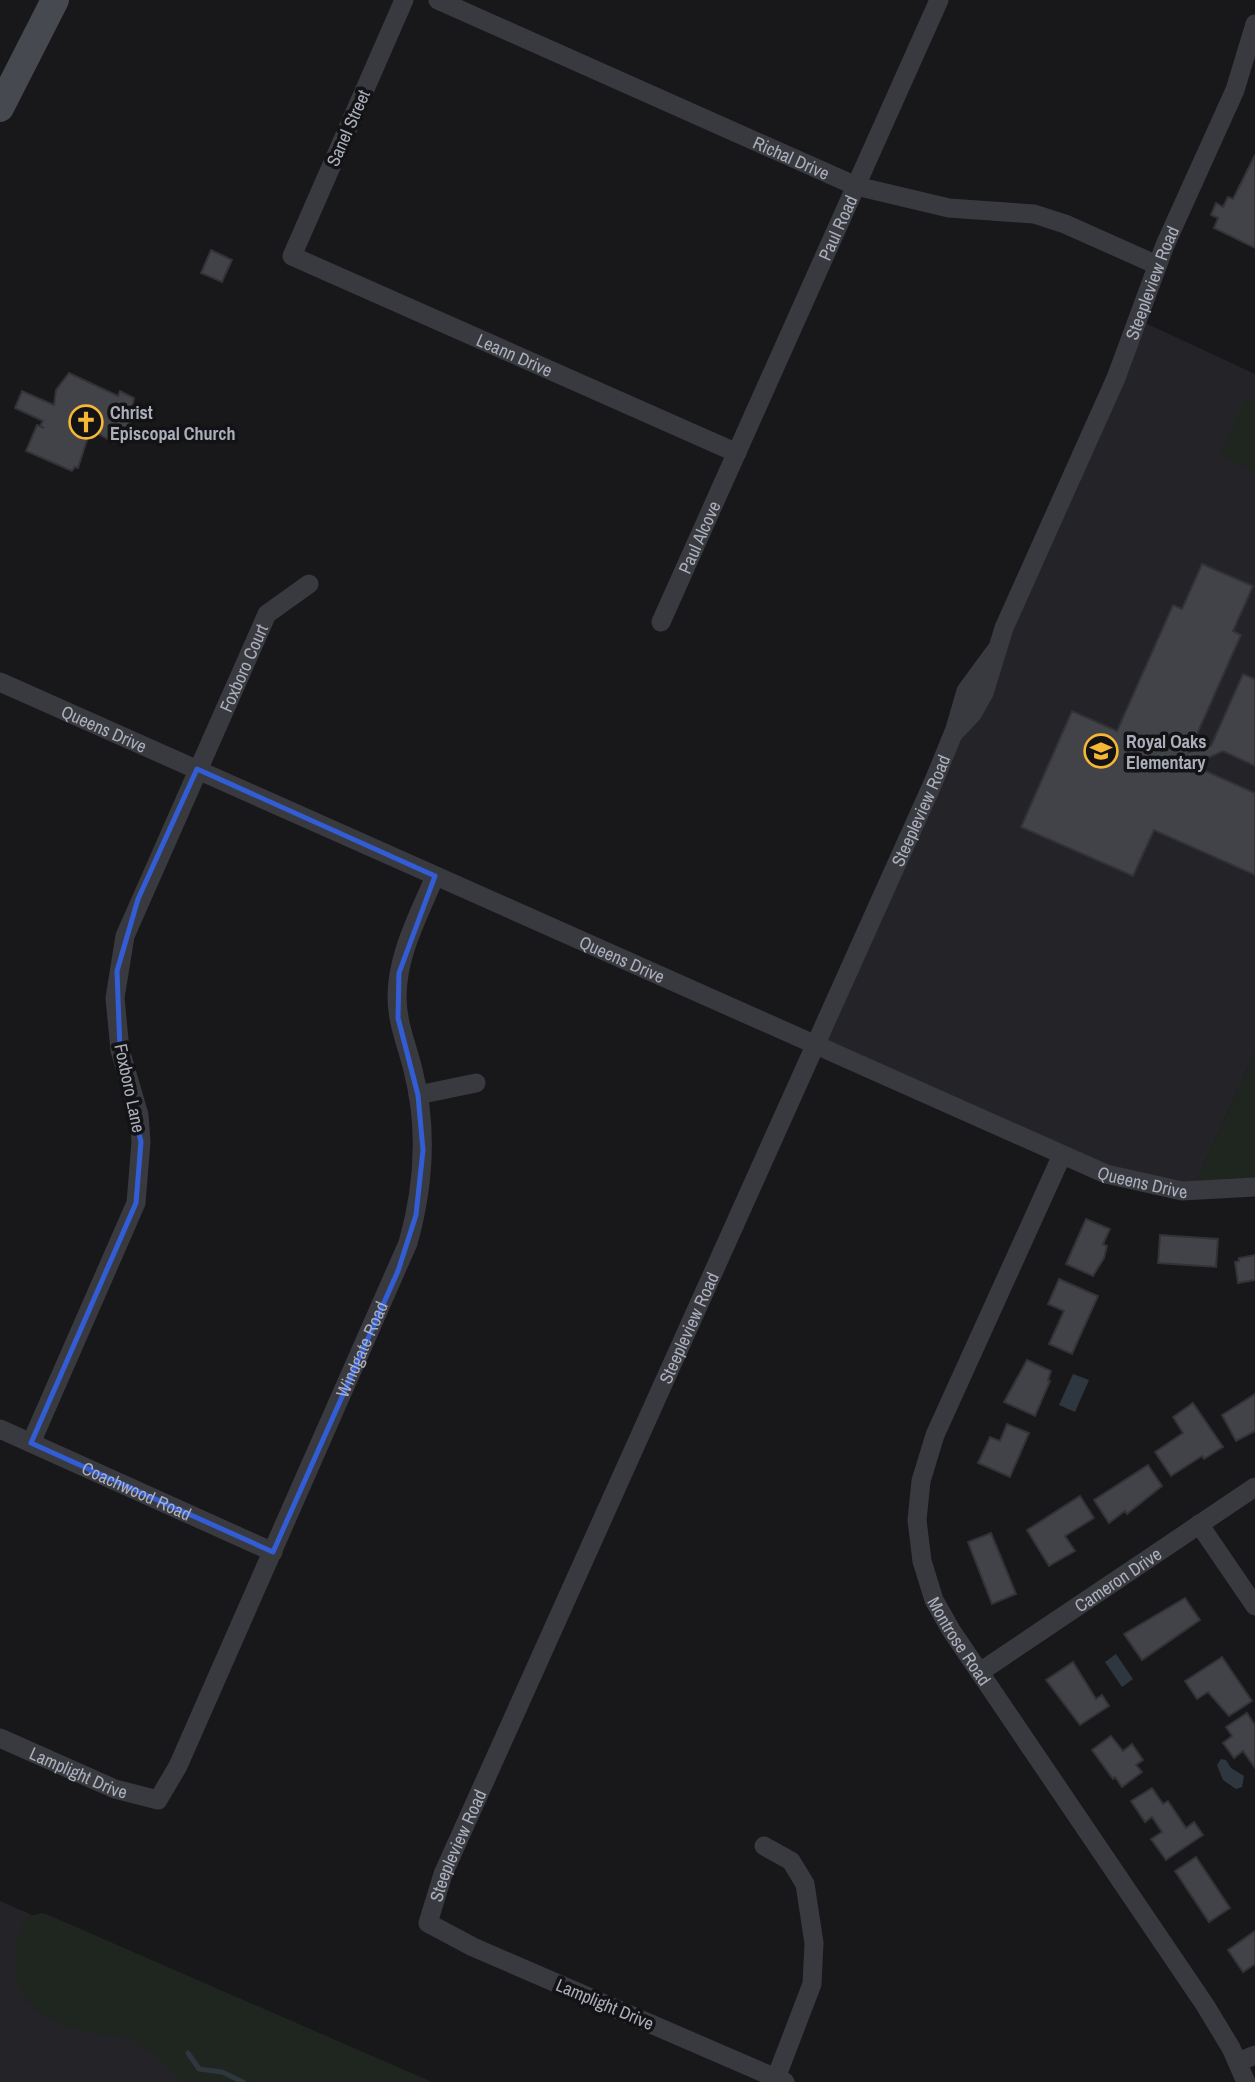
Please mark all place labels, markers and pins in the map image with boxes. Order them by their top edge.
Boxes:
place label: Christ Episcopal Church [110,400,236,446]
church icon: Christ Episcopal Church [67,403,105,441]
place label: Royal Oaks Elementary [1126,729,1206,775]
school or university icon: Royal Oaks Elementary [1082,732,1120,770]

